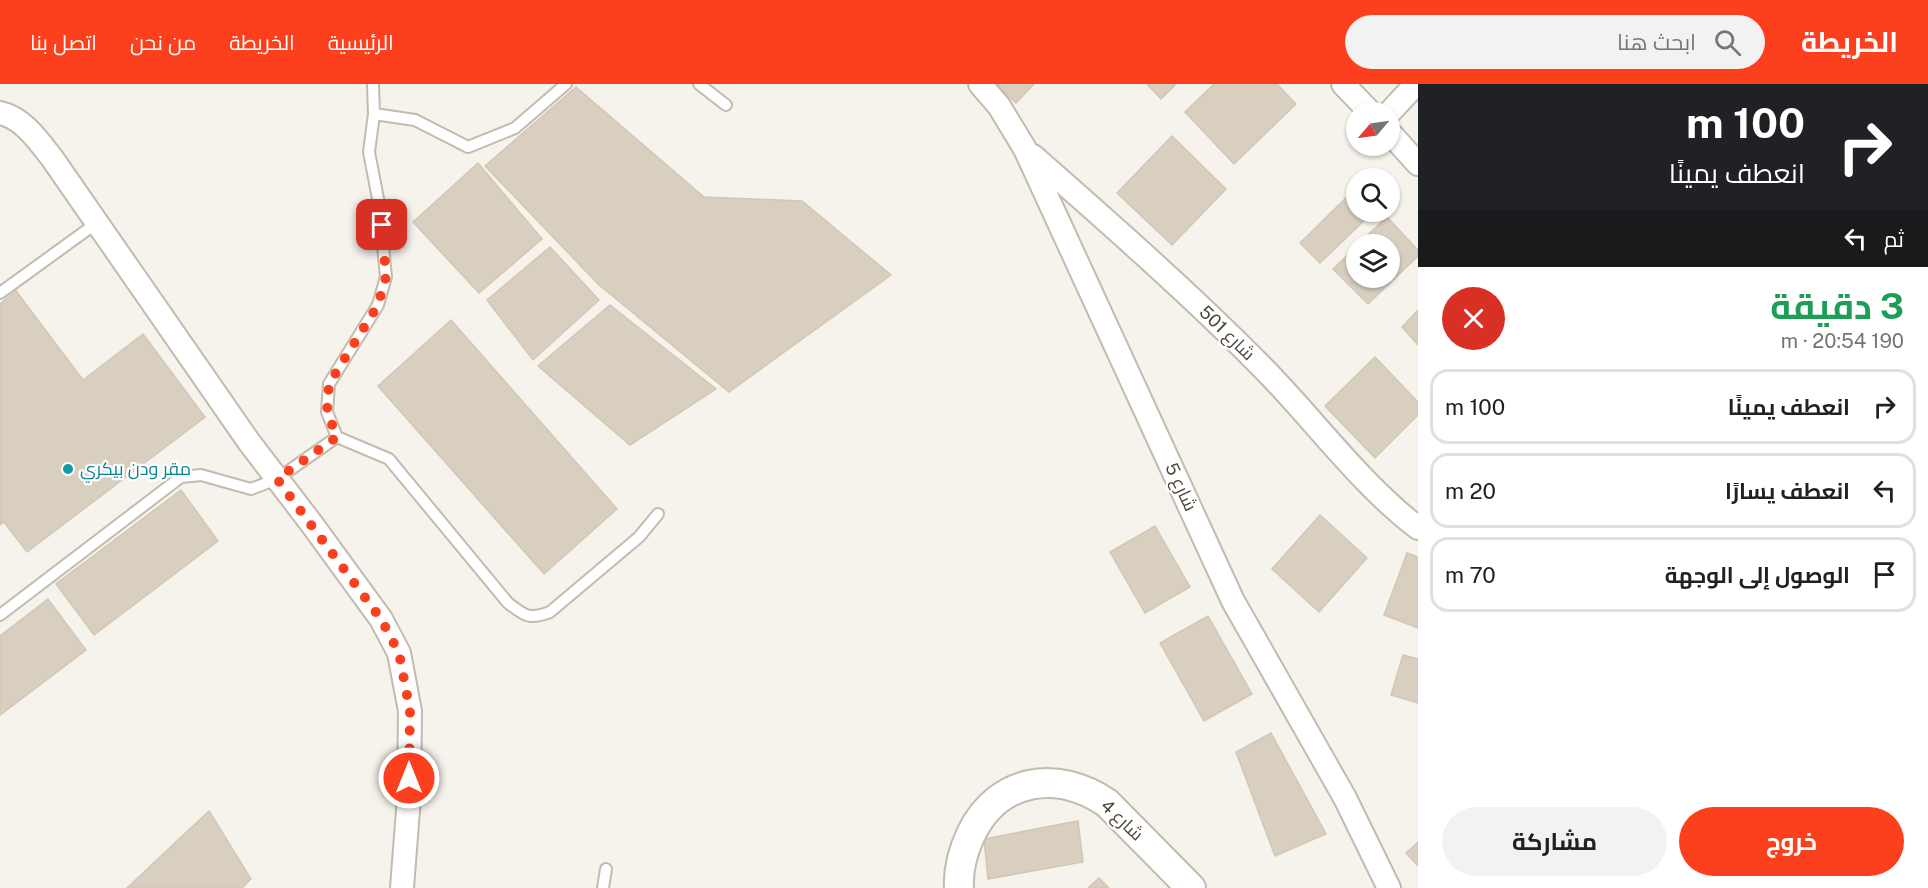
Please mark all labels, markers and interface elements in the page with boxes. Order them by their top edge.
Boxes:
search box [1345,15,1765,69]
text: الخريطة [1801,25,1898,58]
icon: search [1711,26,1744,59]
text: ابحث هنا [1617,29,1696,55]
text: اتصل بنا [30,30,97,55]
text: من نحن [130,30,196,55]
text: الخريطة [229,30,295,55]
text: الرئيسية [328,30,394,55]
text: 100 m [1686,98,1805,147]
north arrow [1346,102,1400,156]
map controls [1346,102,1400,288]
icon: right [1826,108,1904,186]
text: انعطف يمينًا [1669,157,1805,189]
button: search [1346,168,1400,222]
pin [356,199,407,250]
icon: arrive [365,208,398,241]
icon: left [1839,222,1872,255]
text: ثم [1884,226,1904,252]
button: layers [1346,234,1400,288]
text: 3 دقيقة [1770,285,1904,327]
button: close [1442,287,1505,350]
street label: شارع 501 [1194,301,1260,366]
text: 190 m · 20:54 [1781,329,1904,353]
icon: right [1868,390,1901,423]
text: 100 m [1445,394,1505,420]
text: انعطف يمينًا [1728,394,1850,420]
place label: مقر ودن بيكري [80,458,191,483]
street label: شارع 5 [1159,459,1202,515]
marker: مقر ودن بيكري [61,462,75,476]
icon: left [1868,474,1901,507]
text: 20 m [1445,478,1496,504]
text: انعطف يسارًا [1725,478,1850,504]
icon: arrive [1868,558,1901,591]
text: 70 m [1445,562,1496,588]
text: الوصول إلى الوجهة [1665,562,1850,588]
position arrow [377,746,441,810]
street label: شارع 4 [1095,795,1148,846]
button: مشاركة [1442,807,1667,876]
button: خروج [1679,807,1904,876]

